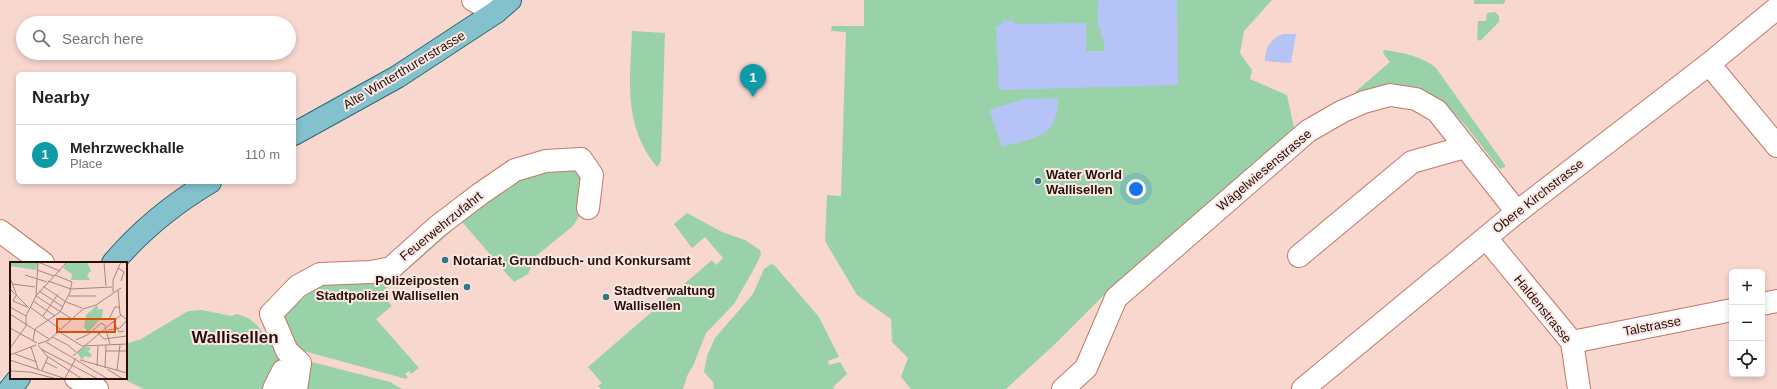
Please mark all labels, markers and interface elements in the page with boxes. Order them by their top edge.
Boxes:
search box [16,16,296,60]
icon: search [30,27,52,49]
street label: Alte Winterthurerstrasse [340,28,468,112]
text: Search here [62,30,144,47]
pin: 1 [740,64,766,97]
text: Nearby [32,88,90,107]
street label: Wägelwiesenstrasse [1214,126,1314,214]
text: Mehrzweckhalle [70,139,184,156]
text: 1 [41,147,49,162]
text: 110 m [245,147,280,162]
text: Place [70,156,103,171]
street label: Obere Kirchstrasse [1490,156,1586,236]
place label: Water World Wallisellen [1046,167,1122,197]
marker: Water World Wallisellen [1033,176,1043,186]
your location [1126,179,1146,199]
street label: Feuerwehrzufahrt [397,188,486,264]
place label: Notariat, Grundbuch- und Konkursamt [453,253,691,268]
marker: Notariat, Grundbuch- und Konkursamt [440,255,450,265]
inset map [10,262,127,379]
map controls [1729,269,1765,377]
button: + [1729,269,1765,305]
street label: Haldenstrasse [1511,272,1575,346]
place label: Polizeiposten Stadtpolizei Wallisellen [316,273,459,303]
marker: Polizeiposten Stadtpolizei Wallisellen [462,282,472,292]
place label: Stadtverwaltung Wallisellen [614,283,715,313]
marker: Stadtverwaltung Wallisellen [601,292,611,302]
button: − [1729,305,1765,341]
street label: Talstrasse [1622,313,1682,339]
district label: Wallisellen [191,328,279,347]
button: locate [1729,341,1765,377]

